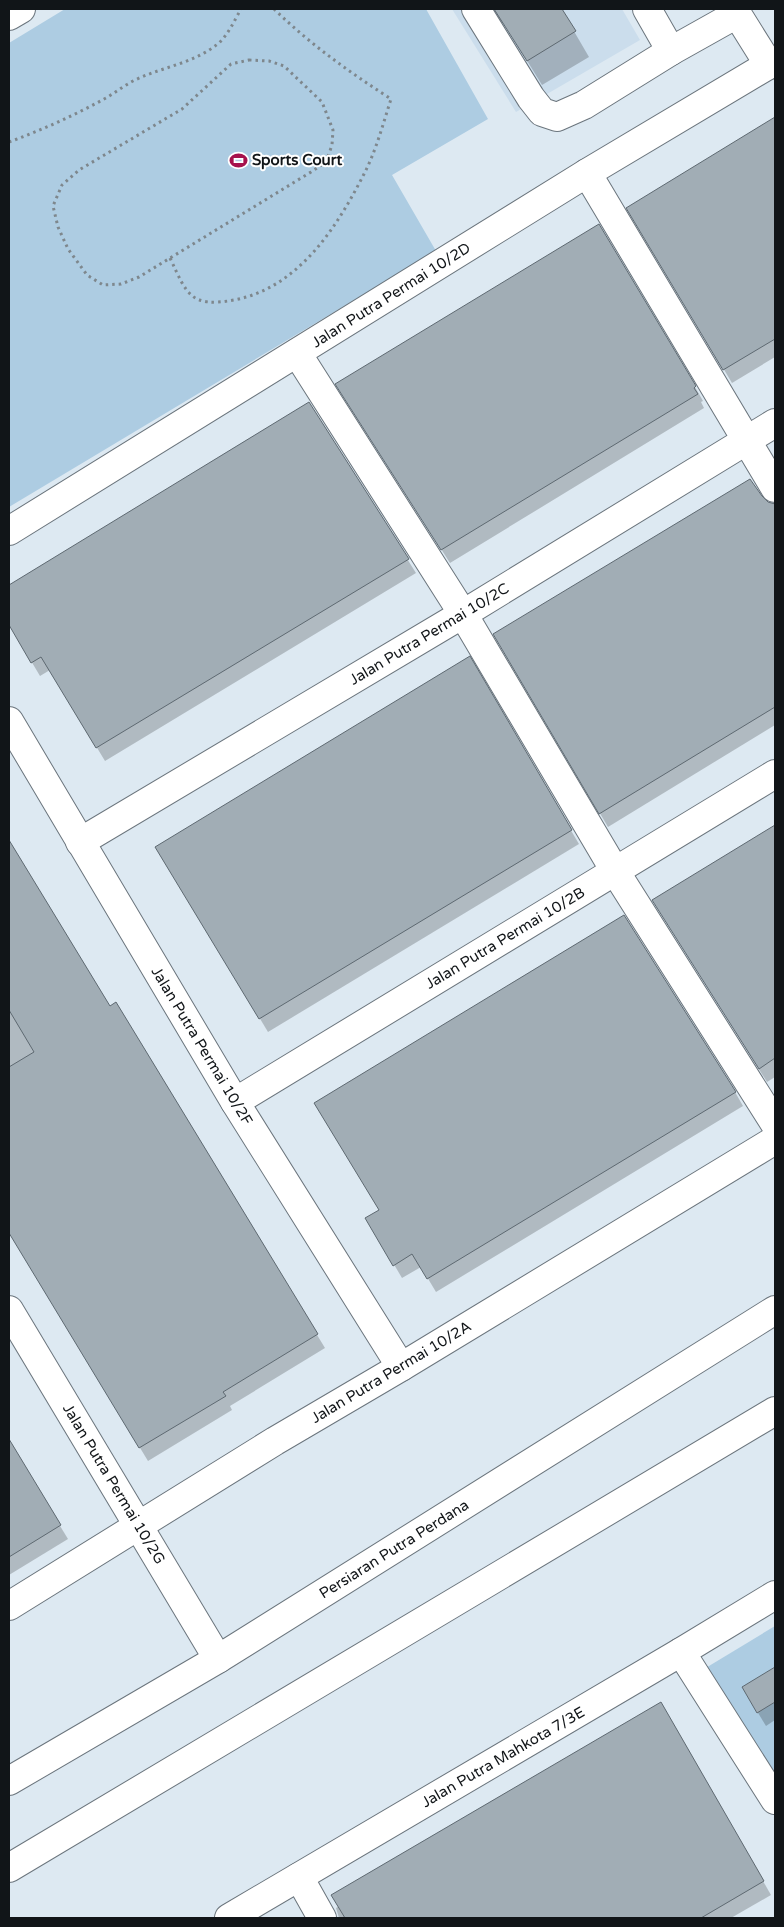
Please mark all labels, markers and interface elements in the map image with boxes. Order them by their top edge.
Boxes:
sports icon: Sports Court [228,150,248,170]
place label: Sports Court [252,151,342,170]
street label: Jalan Putra Permai 10/2D [308,239,474,351]
street label: Jalan Putra Permai 10/2C [346,579,512,689]
street label: Jalan Putra Permai 10/2B [422,883,588,993]
street label: Jalan Putra Permai 10/2F [148,964,256,1128]
street label: Jalan Putra Permai 10/2A [308,1317,474,1427]
street label: Jalan Putra Permai 10/2G [59,1401,169,1567]
street label: Persiaran Putra Perdana [316,1496,472,1602]
street label: Jalan Putra Mahkota 7/3E [418,1703,588,1811]

